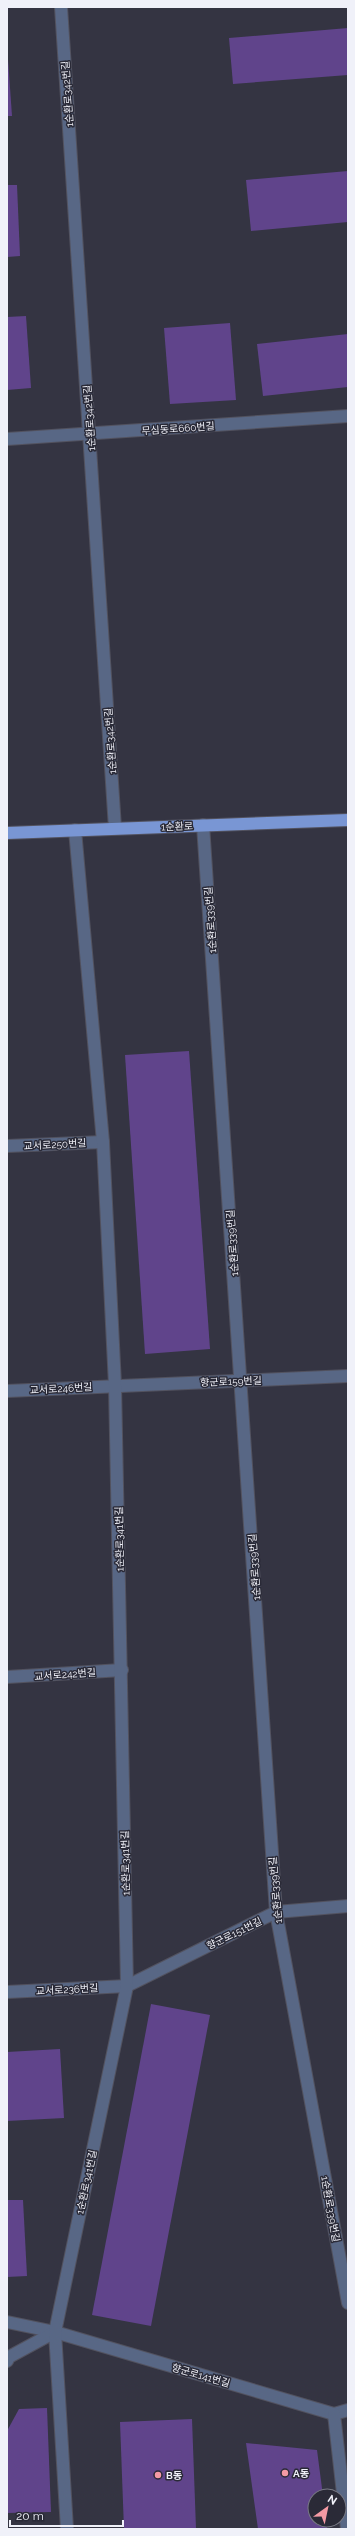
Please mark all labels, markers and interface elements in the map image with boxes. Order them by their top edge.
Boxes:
street label: 1순환로342번길 [60,61,75,127]
street label: 1순환로342번길 [82,385,97,451]
street label: 무심동로660번길 [141,420,215,437]
street label: 1순환로342번길 [103,708,118,774]
street label: 1순환로 [161,820,193,833]
street label: 1순환로339번길 [203,886,218,954]
street label: 교서로250번길 [23,1137,87,1152]
street label: 1순환로339번길 [225,1209,240,1277]
street label: 향군로159번길 [200,1375,262,1388]
street label: 교서로246번길 [29,1381,93,1396]
street label: 1순환로341번길 [113,1506,126,1572]
street label: 1순환로339번길 [247,1533,262,1601]
street label: 교서로242번길 [34,1667,96,1682]
street label: 1순환로341번길 [119,1830,132,1896]
street label: 1순환로339번길 [267,1856,284,1924]
street label: 향군로151번길 [205,1915,264,1952]
street label: 교서로236번길 [35,1982,99,1997]
street label: 1순환로341번길 [74,2149,99,2215]
street label: 1순환로339번길 [319,2175,342,2243]
street label: 향군로141번길 [170,2362,231,2389]
marker: A동 [280,2468,290,2478]
place label: A동 [293,2468,309,2479]
marker: B동 [153,2470,163,2480]
place label: B동 [166,2470,182,2481]
north arrow [307,2488,347,2528]
text: N [325,2492,339,2508]
scale bar [10,2502,123,2528]
text: 20 m [16,2509,44,2523]

